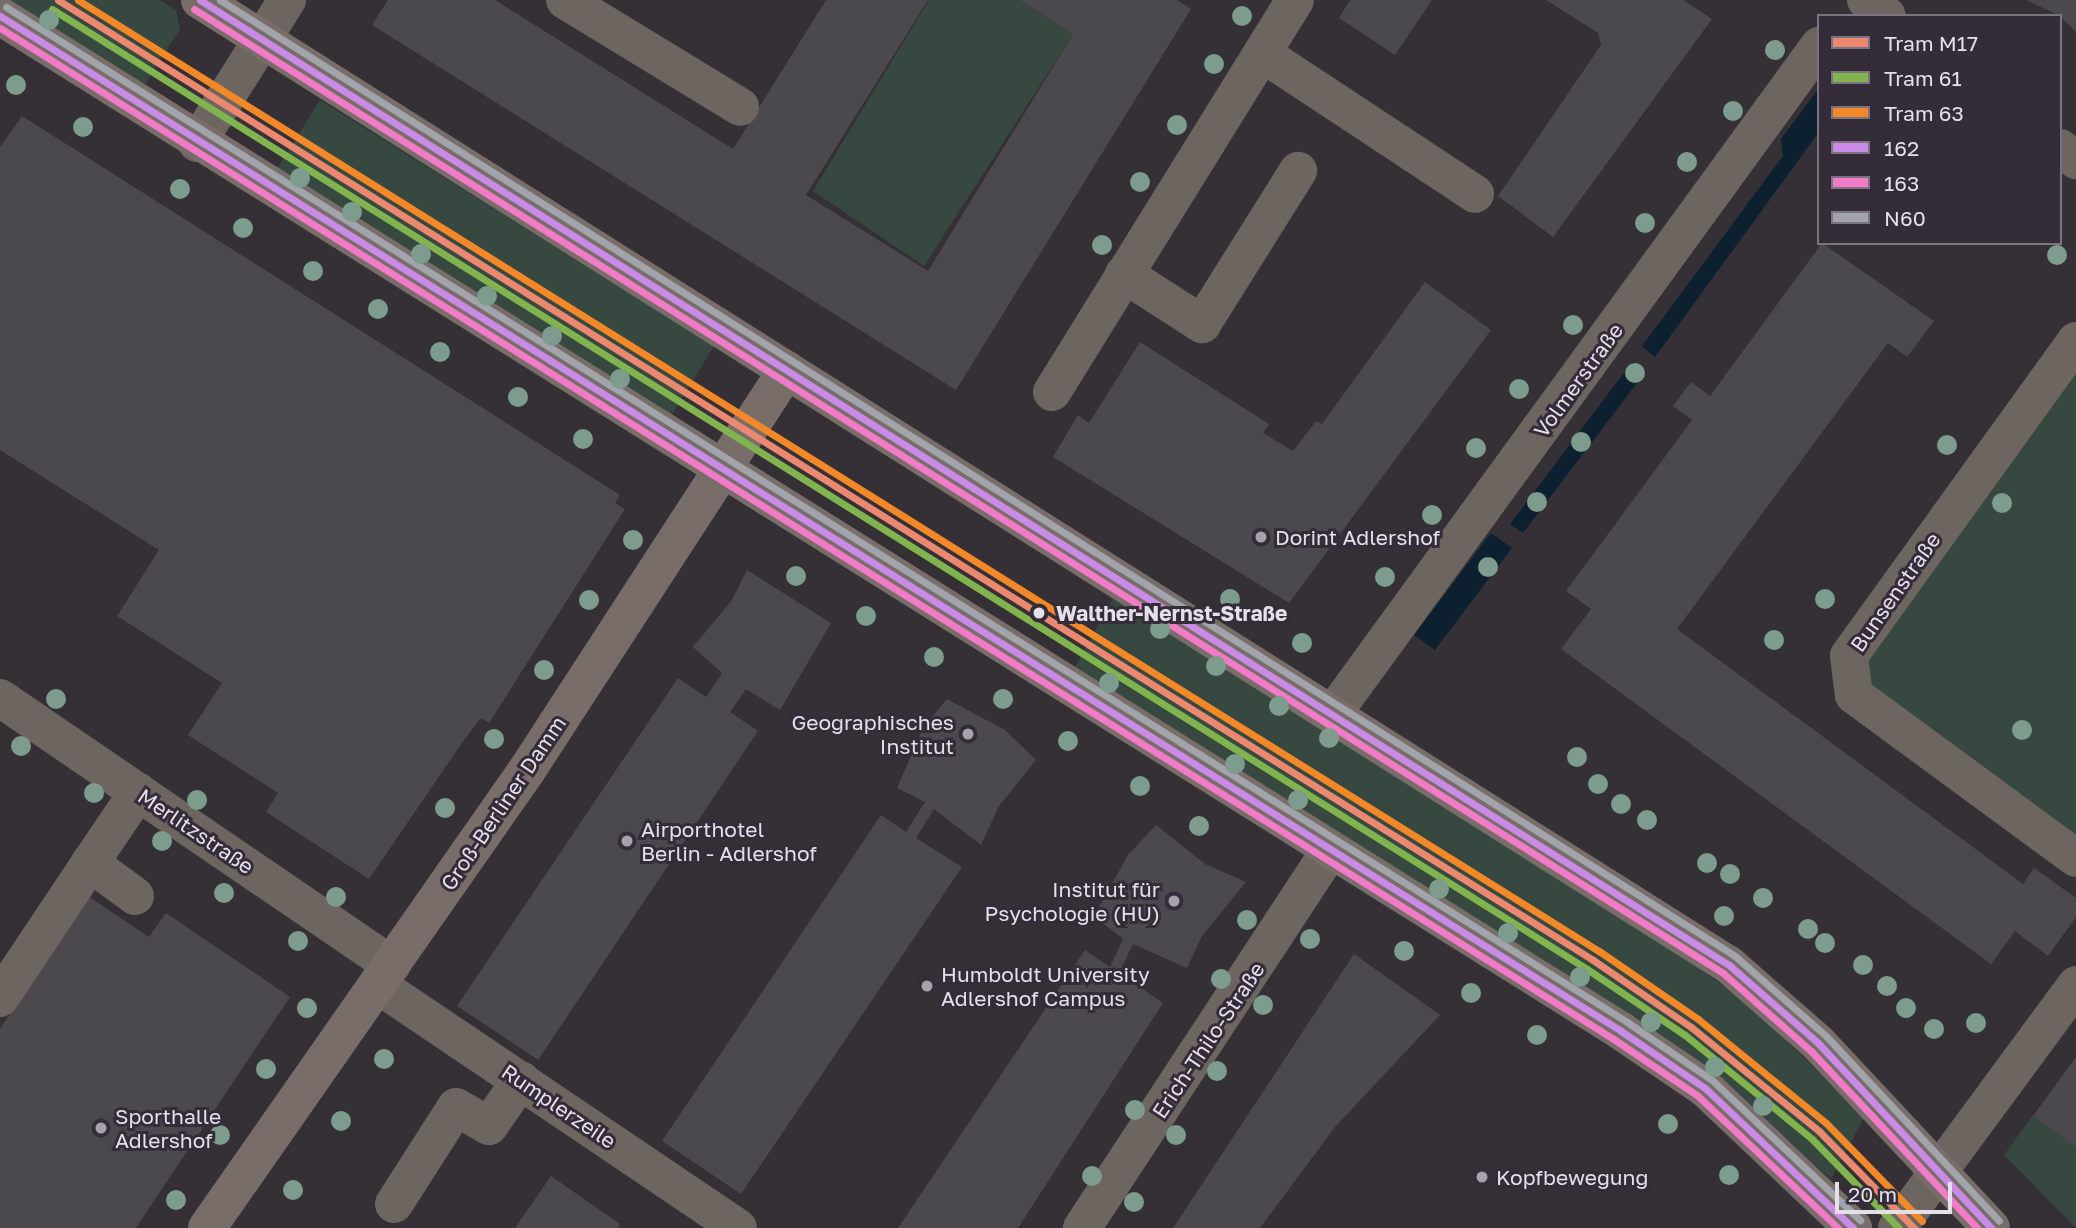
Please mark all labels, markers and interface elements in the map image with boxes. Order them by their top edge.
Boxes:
legend [1817,14,2062,245]
text: Tram M17 [1884,30,1978,56]
text: Tram 61 [1884,65,1962,91]
text: Tram 63 [1884,100,1964,126]
text: 162 [1884,135,1919,161]
text: 163 [1884,170,1919,196]
text: N60 [1884,205,1926,231]
street label: Volmerstraße [1528,318,1628,442]
place label: Dorint Adlershof [1275,524,1440,550]
street label: Bunsenstraße [1845,528,1945,656]
marker: Dorint Adlershof [1253,529,1269,545]
place label: Walther-Nernst-Straße [1056,600,1287,626]
marker: Walther-Nernst-Straße [1028,602,1050,624]
place label: Geographisches Institut [791,709,954,759]
street label: Groß-Berliner Damm [435,711,571,895]
marker: Geographisches Institut [960,726,976,742]
street label: Merlitzstraße [133,783,259,879]
place label: Airporthotel Berlin - Adlershof [641,816,817,866]
marker: Airporthotel Berlin - Adlershof [619,833,635,849]
place label: Institut für Psychologie (HU) [984,876,1160,926]
marker: Institut für Psychologie (HU) [1166,893,1182,909]
street label: Erich-Thilo-Straße [1146,957,1270,1123]
place label: Humboldt University Adlershof Campus [941,961,1150,1011]
marker: Humboldt University Adlershof Campus [919,978,935,994]
street label: Rumplerzeile [497,1059,621,1153]
place label: Sporthalle Adlershof [115,1103,221,1153]
marker: Sporthalle Adlershof [93,1120,109,1136]
place label: Kopfbewegung [1496,1164,1648,1190]
scale bar [1838,1168,1955,1212]
marker: Kopfbewegung [1474,1169,1490,1185]
text: 20 m [1848,1181,1897,1207]

